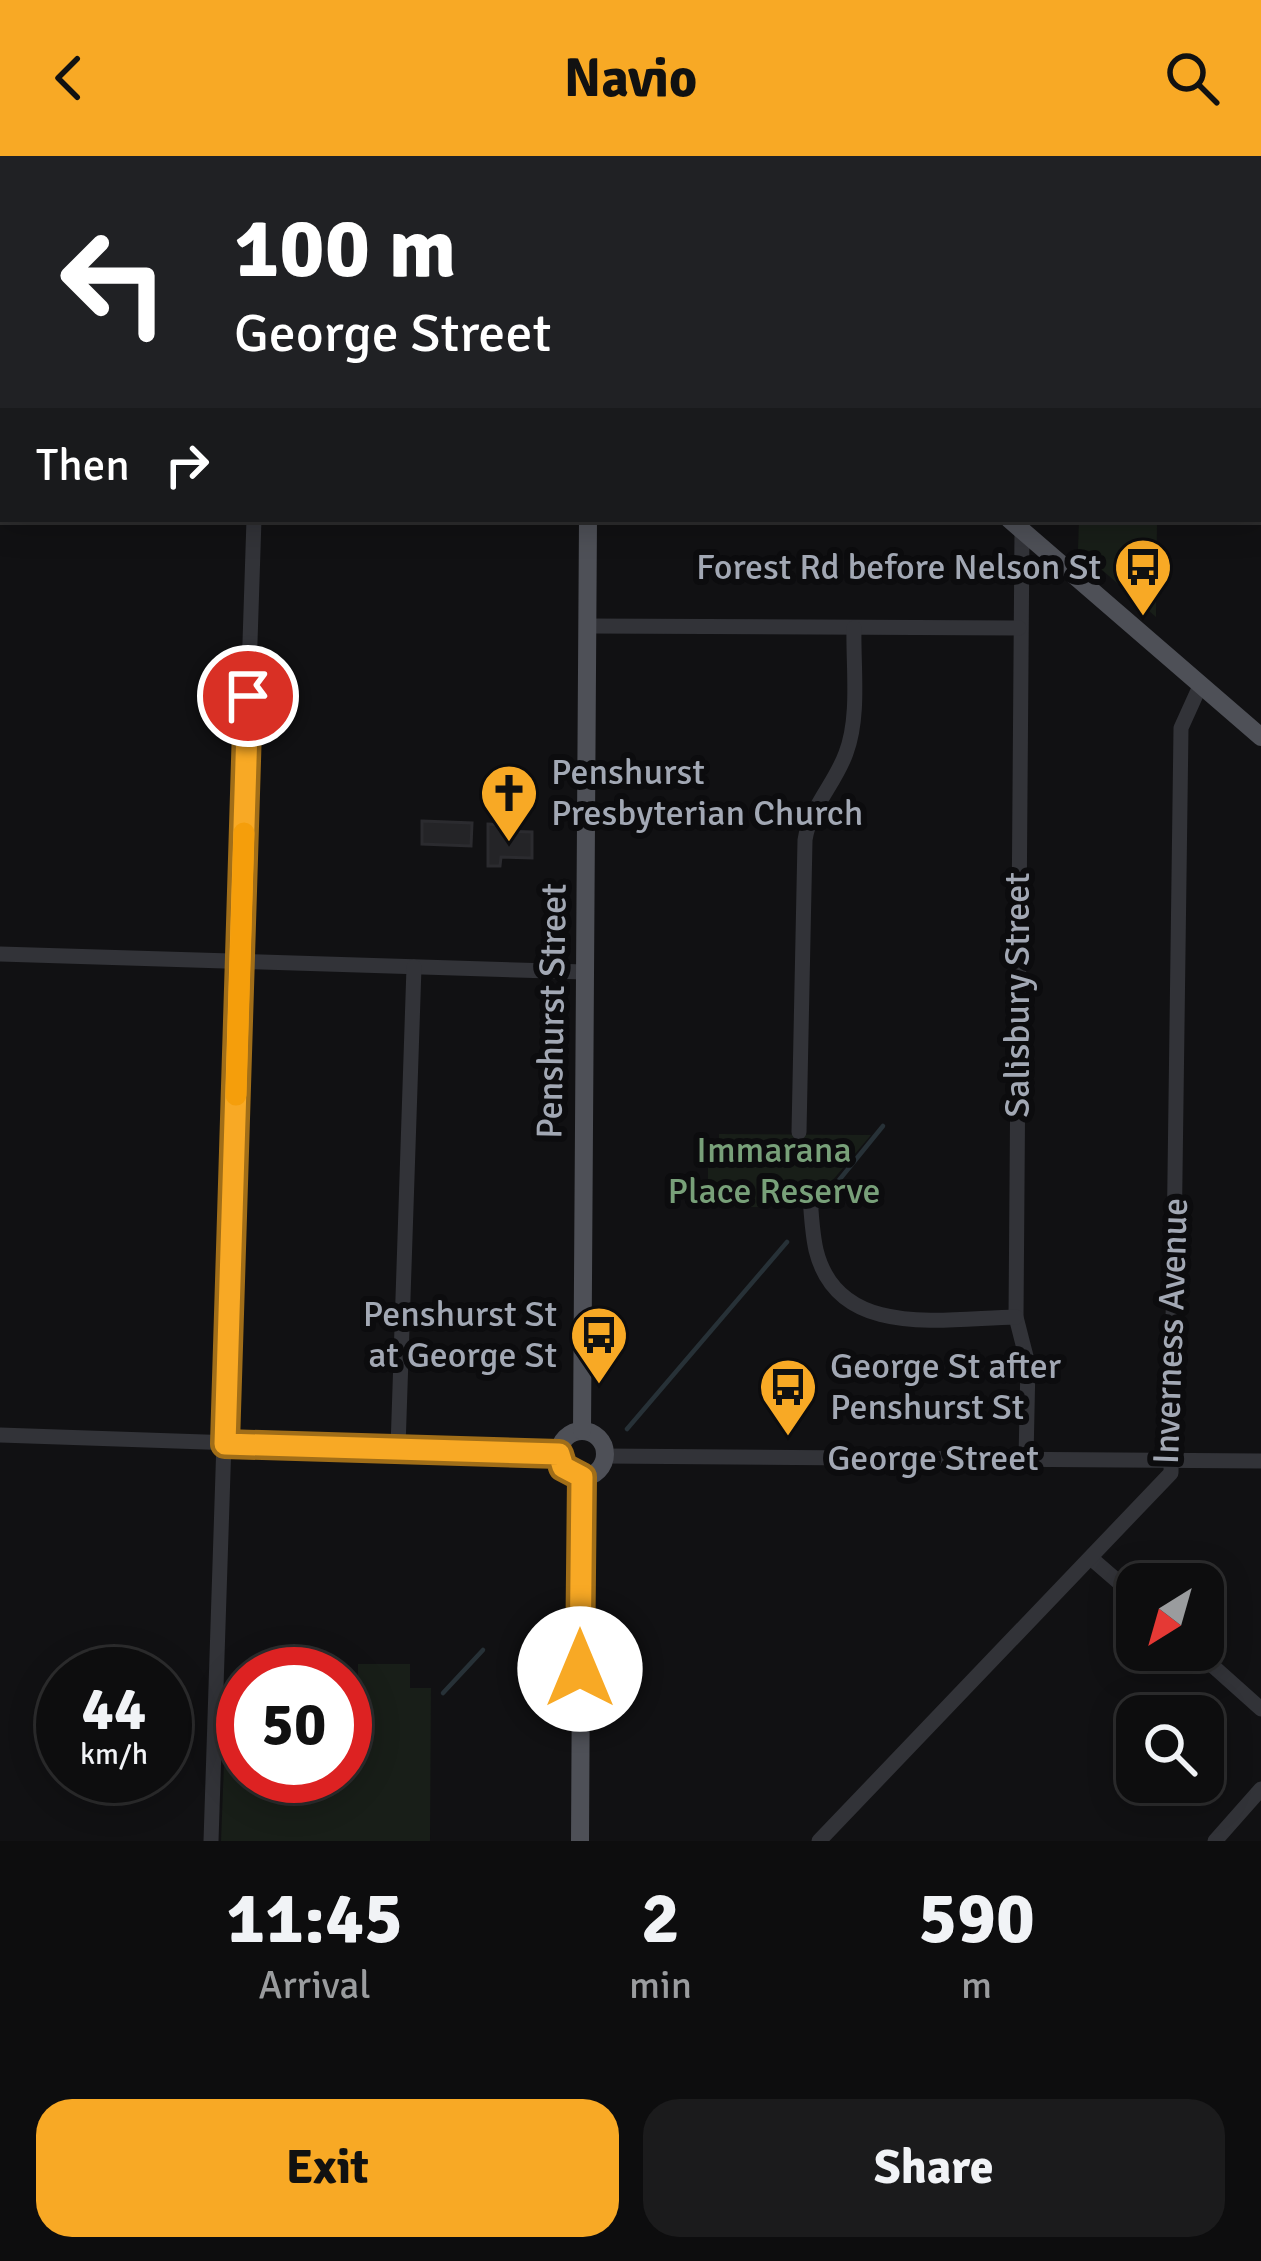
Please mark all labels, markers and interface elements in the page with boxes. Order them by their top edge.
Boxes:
icon: back [36,45,102,111]
text: Navio [564,45,697,112]
icon: search [1159,45,1225,111]
text: 100 m [234,197,456,301]
icon: left [36,204,192,360]
text: George Street [234,300,551,367]
icon: right [154,432,220,498]
text: Then [36,438,130,493]
bus stop icon: Forest Rd before Nelson St [1112,536,1174,618]
place label: Forest Rd before Nelson St [696,545,1101,590]
pin [197,645,299,747]
icon: arrive [215,663,281,729]
place label: Penshurst Presbyterian Church [551,750,863,836]
church icon: Penshurst Presbyterian Church [478,762,540,844]
street label: Salisbury Street [995,872,1040,1118]
street label: Penshurst Street [527,883,577,1139]
park label: Immarana Place Reserve [667,1128,881,1214]
street label: Inverness Avenue [1144,1197,1198,1465]
place label: Penshurst St at George St [363,1292,557,1378]
bus stop icon: Penshurst St at George St [568,1304,630,1386]
place label: George St after Penshurst St [830,1344,1062,1430]
bus stop icon: George St after Penshurst St [757,1356,819,1438]
street label: George Street [827,1436,1039,1481]
north arrow [1116,1563,1224,1671]
map controls [1116,1563,1224,1803]
position arrow [517,1606,643,1732]
speed limit sign: 50 [216,1647,372,1803]
text: 44 [82,1673,146,1747]
button: search [1116,1695,1224,1803]
text: km/h [80,1736,148,1773]
text: 11:45 [226,1874,403,1963]
text: 2 [641,1874,680,1963]
text: 590 [918,1874,1035,1963]
text: Arrival [258,1961,371,2009]
text: min [629,1961,692,2009]
text: m [961,1961,992,2009]
button: Exit [36,2099,619,2237]
button: Share [643,2099,1225,2237]

